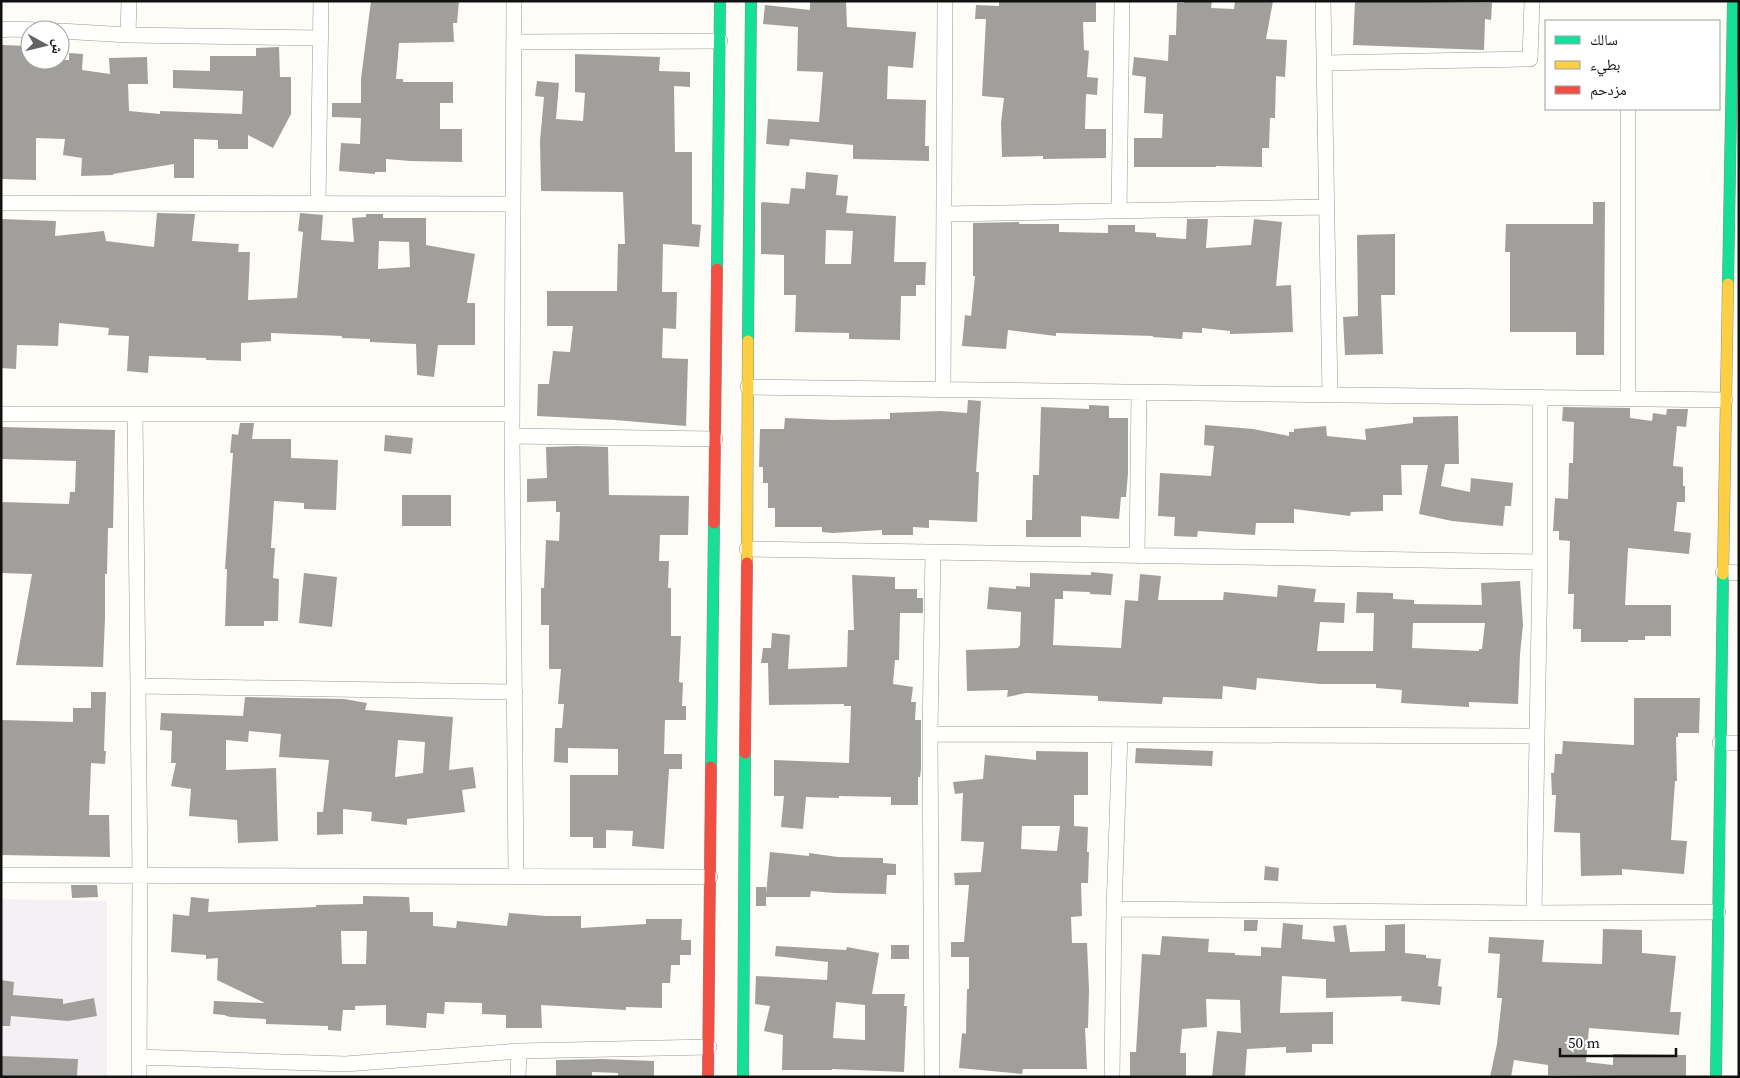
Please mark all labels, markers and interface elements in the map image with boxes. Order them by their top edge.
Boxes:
north arrow [20,20,70,70]
legend [1545,20,1720,110]
text: سالك [1590,29,1618,50]
text: ش [47,38,69,56]
text: بطيء [1590,54,1620,77]
text: مزدحم [1590,79,1627,100]
scale bar [1560,1026,1676,1058]
text: 50 m [1568,1032,1600,1053]

